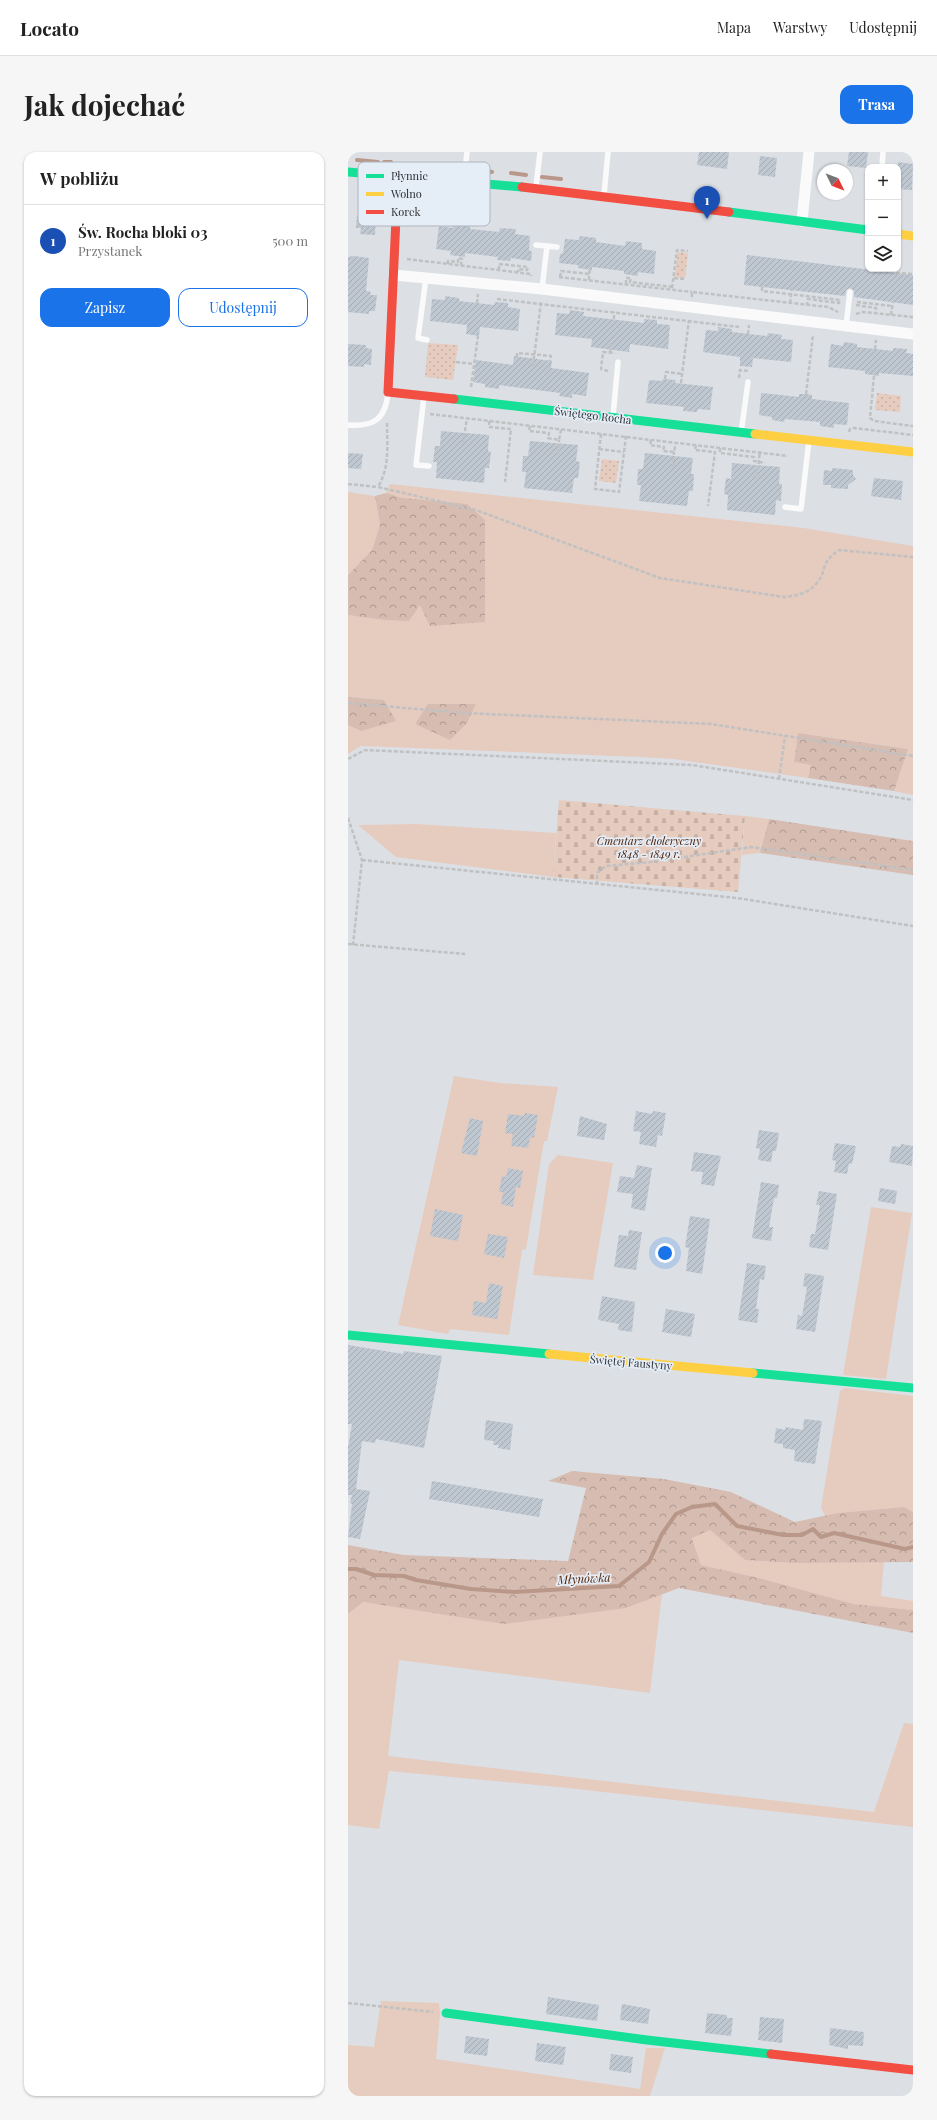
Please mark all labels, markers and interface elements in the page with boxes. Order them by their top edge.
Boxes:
text: Locato [20,15,79,41]
text: Mapa [717,18,751,37]
text: Warstwy [773,18,827,37]
text: Udostępnij [849,18,917,37]
button: Trasa [840,85,913,124]
text: Jak dojechać [24,86,185,123]
legend [358,162,490,226]
north arrow [817,164,853,200]
map controls [865,164,901,272]
button: + [865,164,901,200]
text: W pobliżu [40,167,119,189]
text: Płynnie [391,168,428,183]
text: Wolno [390,186,422,201]
pin: 1 [694,186,720,219]
button: − [865,200,901,236]
text: Korek [391,204,421,219]
text: Św. Rocha bloki 03 [78,222,207,242]
text: 1 [51,232,55,249]
text: 500 m [272,232,308,249]
button: layers [865,236,901,272]
text: Przystanek [78,242,142,259]
button: Zapisz [40,288,170,327]
button: Udostępnij [178,288,308,327]
street label: Świętego Rocha [554,403,633,427]
park label: Cmentarz choleryczny 1848 - 1849 r. [597,833,702,861]
your location [655,1243,675,1263]
street label: Świętej Faustyny [589,1351,673,1373]
water label: Młynówka [556,1569,611,1587]

